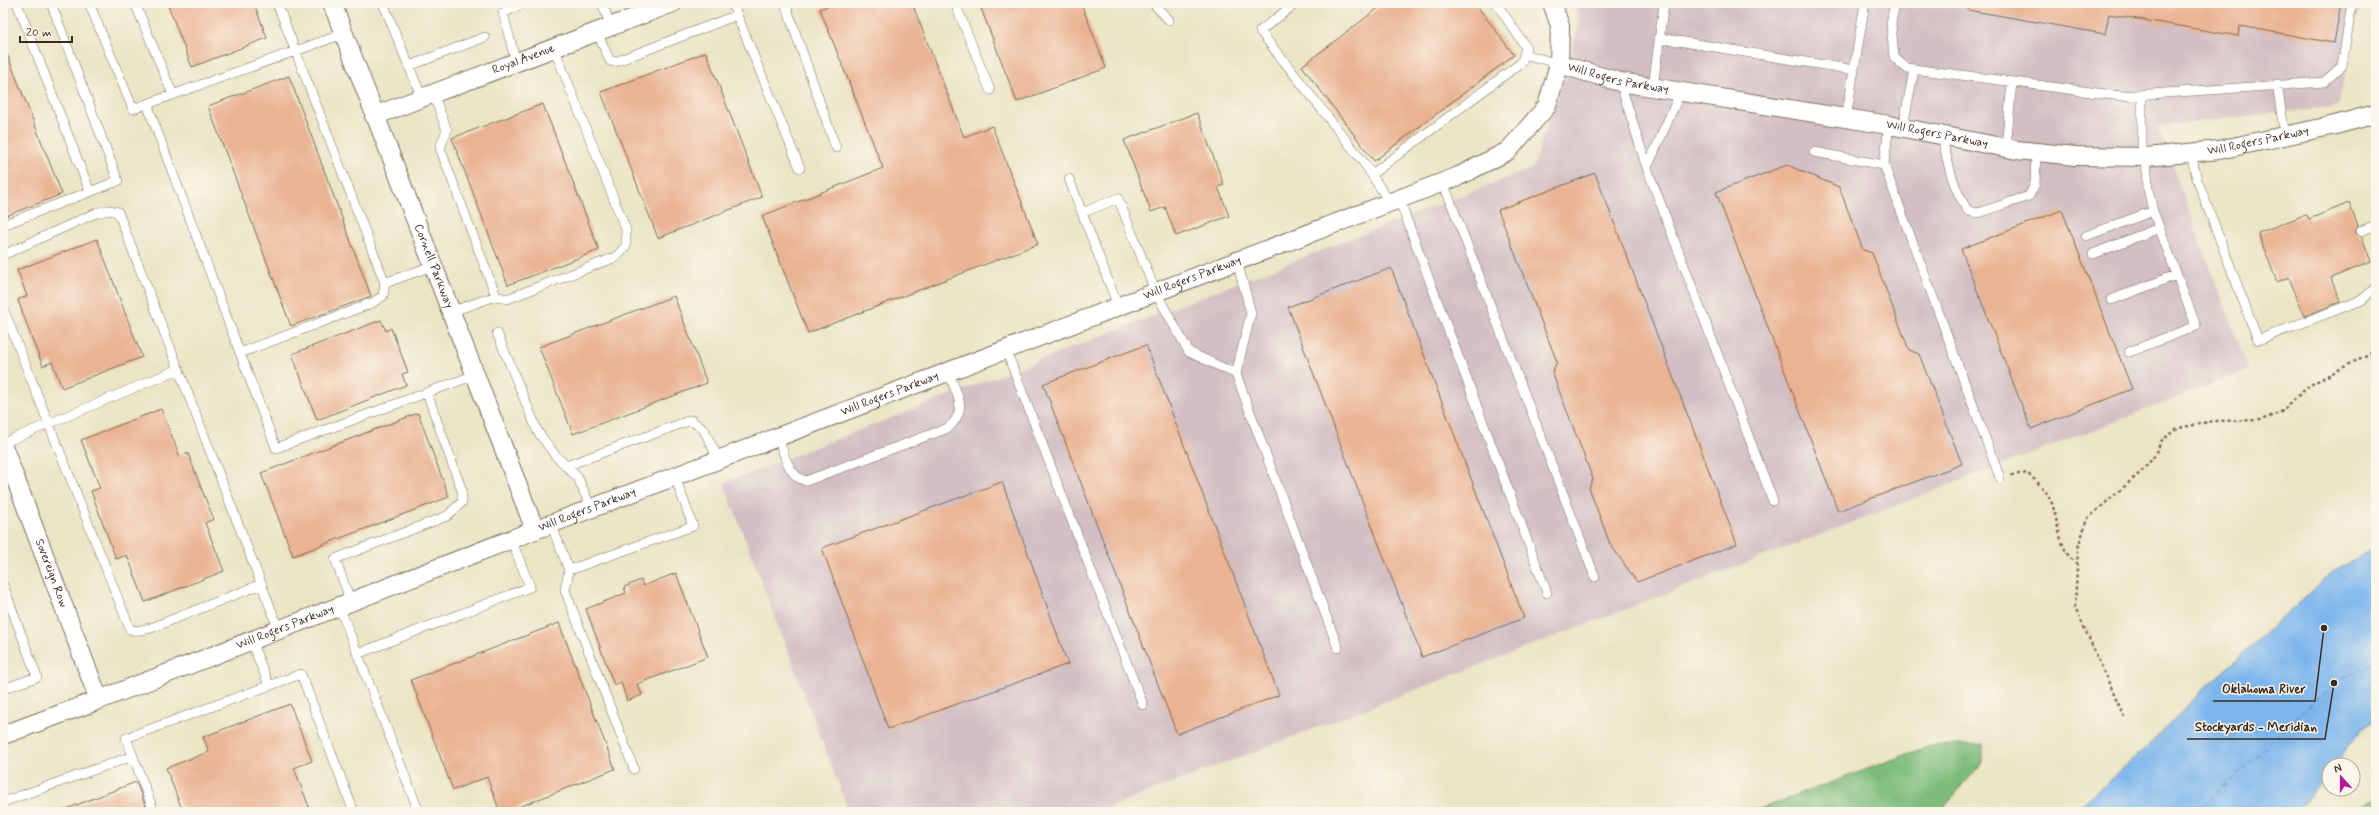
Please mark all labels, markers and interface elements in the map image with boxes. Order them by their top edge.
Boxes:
scale bar [20,18,72,44]
text: 20 m [26,25,52,41]
street label: Royal Avenue [490,40,557,78]
street label: Will Rogers Parkway [1566,59,1670,98]
street label: Will Rogers Parkway [1885,117,1989,152]
street label: Will Rogers Parkway [2206,123,2310,159]
street label: Cornell Parkway [410,222,457,311]
street label: Will Rogers Parkway [1141,252,1243,304]
street label: Will Rogers Parkway [839,368,941,420]
street label: Will Rogers Parkway [536,484,638,536]
street label: Sovereign Row [31,537,71,610]
street label: Will Rogers Parkway [234,601,336,654]
callout: Oklahoma River [2213,676,2315,701]
text: Oklahoma River [2222,681,2307,698]
callout: Stockyards - Meridian [2187,714,2325,739]
text: Stockyards - Meridian [2195,719,2317,736]
north arrow [2321,757,2361,797]
text: N [2332,761,2344,776]

